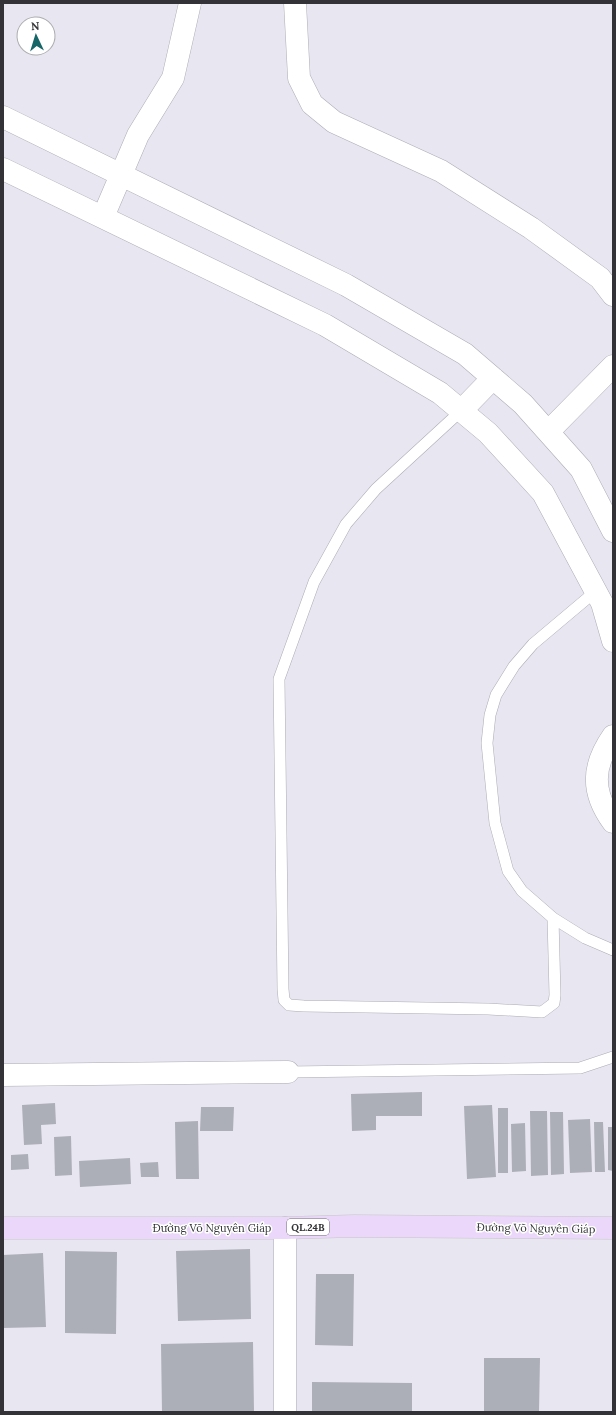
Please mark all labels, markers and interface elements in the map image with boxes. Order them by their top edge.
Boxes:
north arrow [16,16,56,56]
text: N [31,19,41,33]
road number: QL.24B [287,1219,329,1235]
street label: Đường Võ Nguyên Giáp [476,1220,596,1236]
street label: Đường Võ Nguyên Giáp [153,1221,272,1235]

